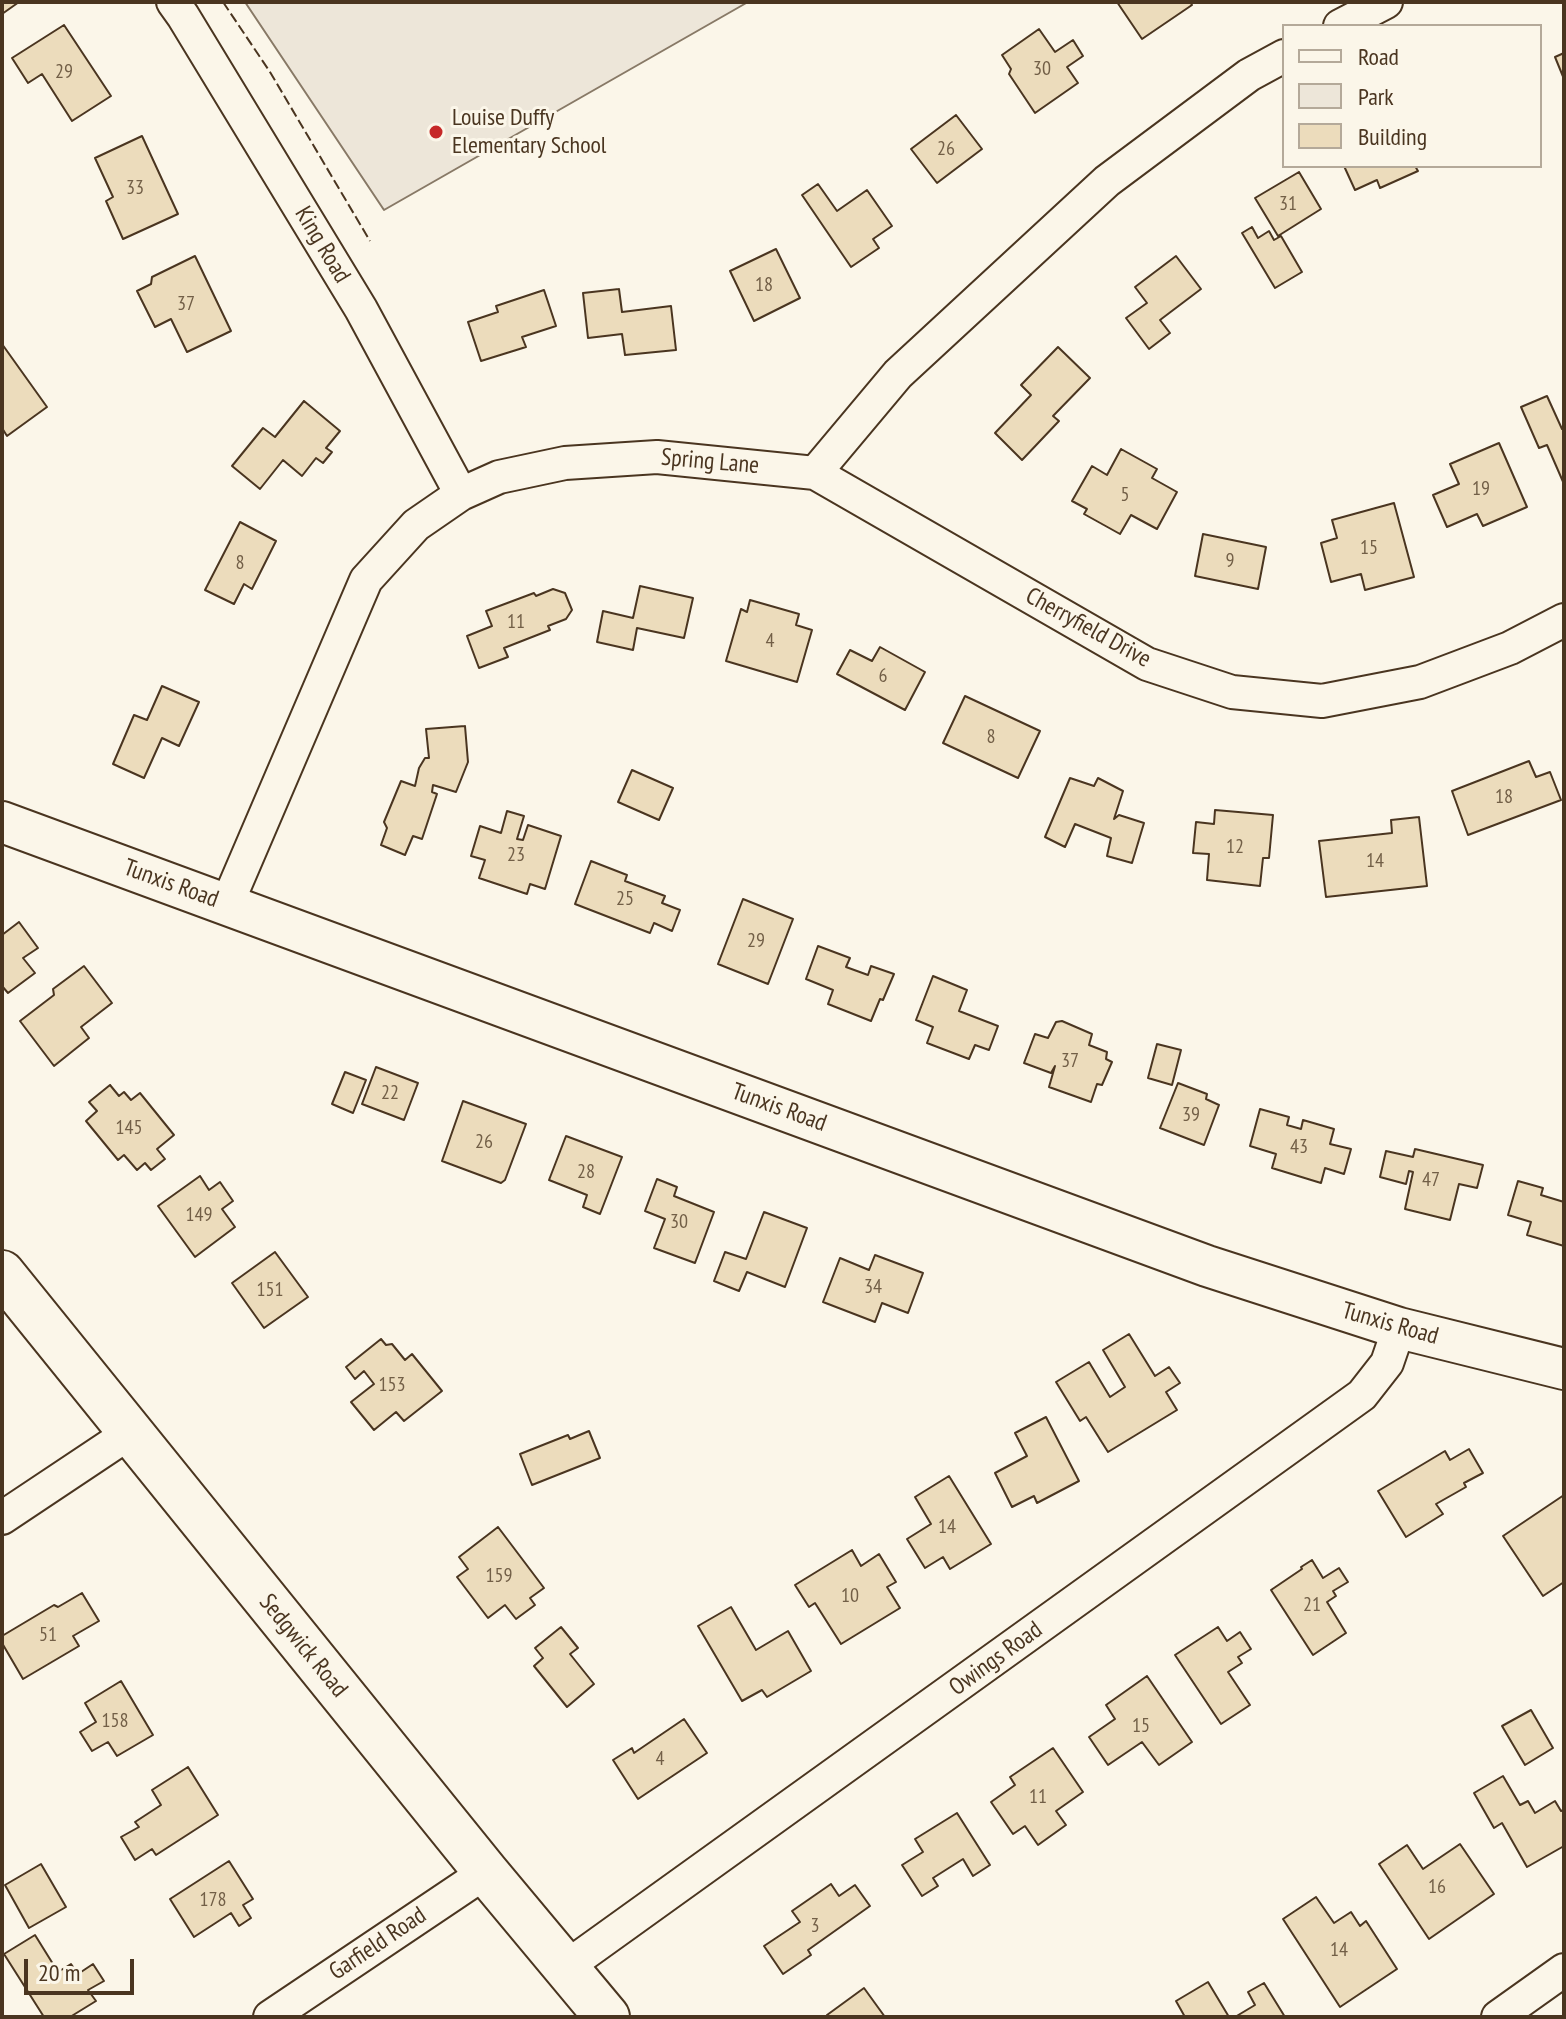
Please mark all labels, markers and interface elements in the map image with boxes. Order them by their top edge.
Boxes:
legend [1282,24,1542,168]
text: Road [1358,41,1399,72]
house number: 30 [1033,57,1051,81]
house number: 29 [55,60,73,84]
text: Park [1358,81,1394,112]
place label: Louise Duffy Elementary School [452,104,606,160]
text: Building [1358,121,1427,152]
marker: Louise Duffy Elementary School [427,123,445,141]
house number: 26 [937,137,955,161]
house number: 33 [126,176,144,200]
house number: 31 [1279,192,1297,216]
street label: King Road [288,202,356,288]
house number: 18 [755,273,773,297]
house number: 37 [177,292,195,316]
street label: Spring Lane [660,443,760,481]
house number: 19 [1472,477,1490,501]
house number: 5 [1121,483,1129,507]
house number: 15 [1360,536,1378,560]
house number: 9 [1226,549,1234,573]
house number: 8 [236,551,244,575]
street label: Cherryfield Drive [1020,582,1156,674]
house number: 11 [507,610,525,634]
house number: 4 [766,629,774,653]
house number: 6 [879,664,887,688]
house number: 8 [987,725,995,749]
house number: 18 [1495,785,1513,809]
house number: 12 [1226,835,1244,859]
house number: 23 [507,843,525,867]
house number: 14 [1366,849,1384,873]
street label: Tunxis Road [120,854,222,914]
house number: 25 [616,887,634,911]
house number: 29 [747,929,765,953]
house number: 37 [1061,1049,1079,1073]
street label: Tunxis Road [728,1078,830,1138]
house number: 22 [381,1081,399,1105]
house number: 39 [1182,1103,1200,1127]
house number: 145 [116,1116,142,1140]
house number: 26 [475,1130,493,1154]
house number: 43 [1290,1135,1308,1159]
house number: 28 [577,1160,595,1184]
house number: 47 [1422,1168,1440,1192]
house number: 149 [186,1203,212,1227]
house number: 30 [670,1210,688,1234]
house number: 34 [864,1275,882,1299]
house number: 151 [257,1278,283,1302]
street label: Tunxis Road [1339,1297,1441,1351]
house number: 153 [379,1373,405,1397]
house number: 14 [938,1515,956,1539]
house number: 159 [486,1564,512,1588]
house number: 10 [841,1584,859,1608]
street label: Sedgwick Road [253,1589,353,1703]
house number: 21 [1303,1593,1321,1617]
street label: Owings Road [944,1616,1048,1702]
house number: 51 [39,1623,57,1647]
house number: 158 [102,1709,128,1733]
house number: 15 [1132,1714,1150,1738]
house number: 4 [656,1747,664,1771]
house number: 11 [1029,1785,1047,1809]
house number: 16 [1428,1875,1446,1899]
house number: 178 [200,1888,226,1912]
street label: Garfield Road [324,1901,432,1987]
house number: 3 [811,1914,819,1938]
house number: 14 [1330,1938,1348,1962]
scale bar [28,1943,138,1993]
text: 20 m [38,1957,80,1988]

